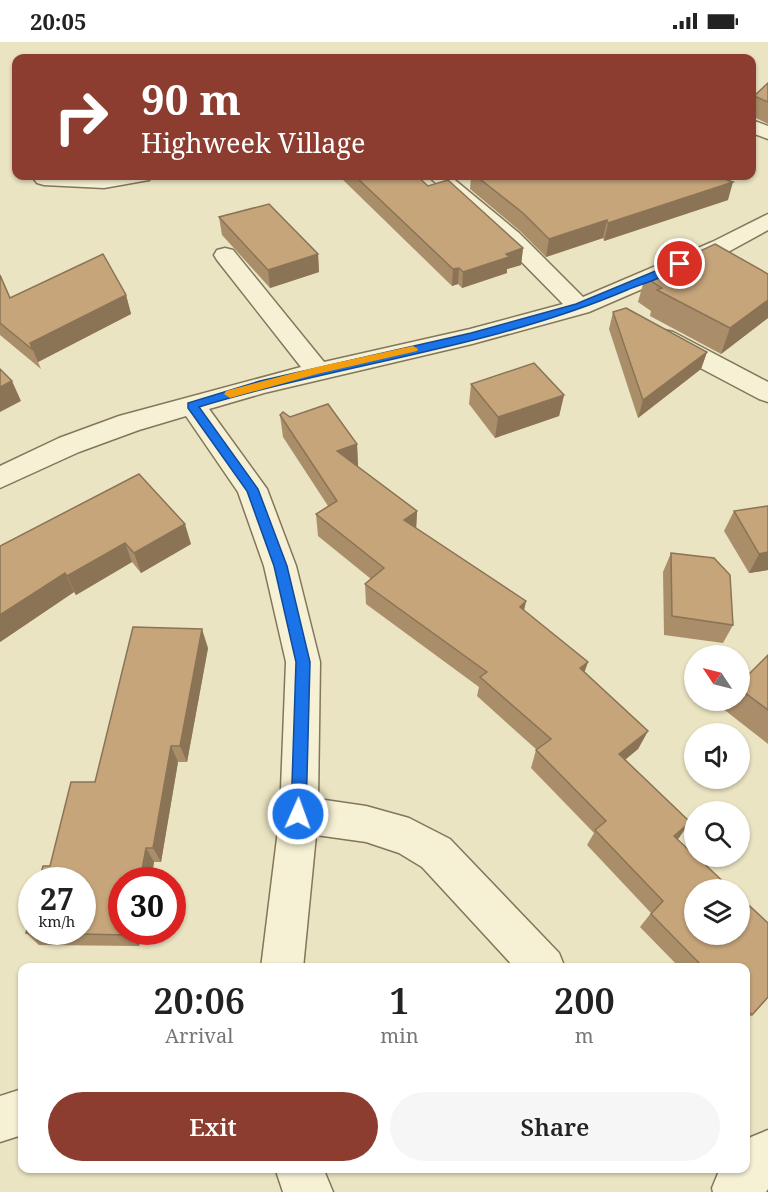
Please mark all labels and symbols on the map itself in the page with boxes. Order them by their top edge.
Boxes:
pin [654,238,705,289]
north arrow [684,645,750,711]
position arrow [266,782,330,846]
speed limit sign: 30 [108,867,186,945]

